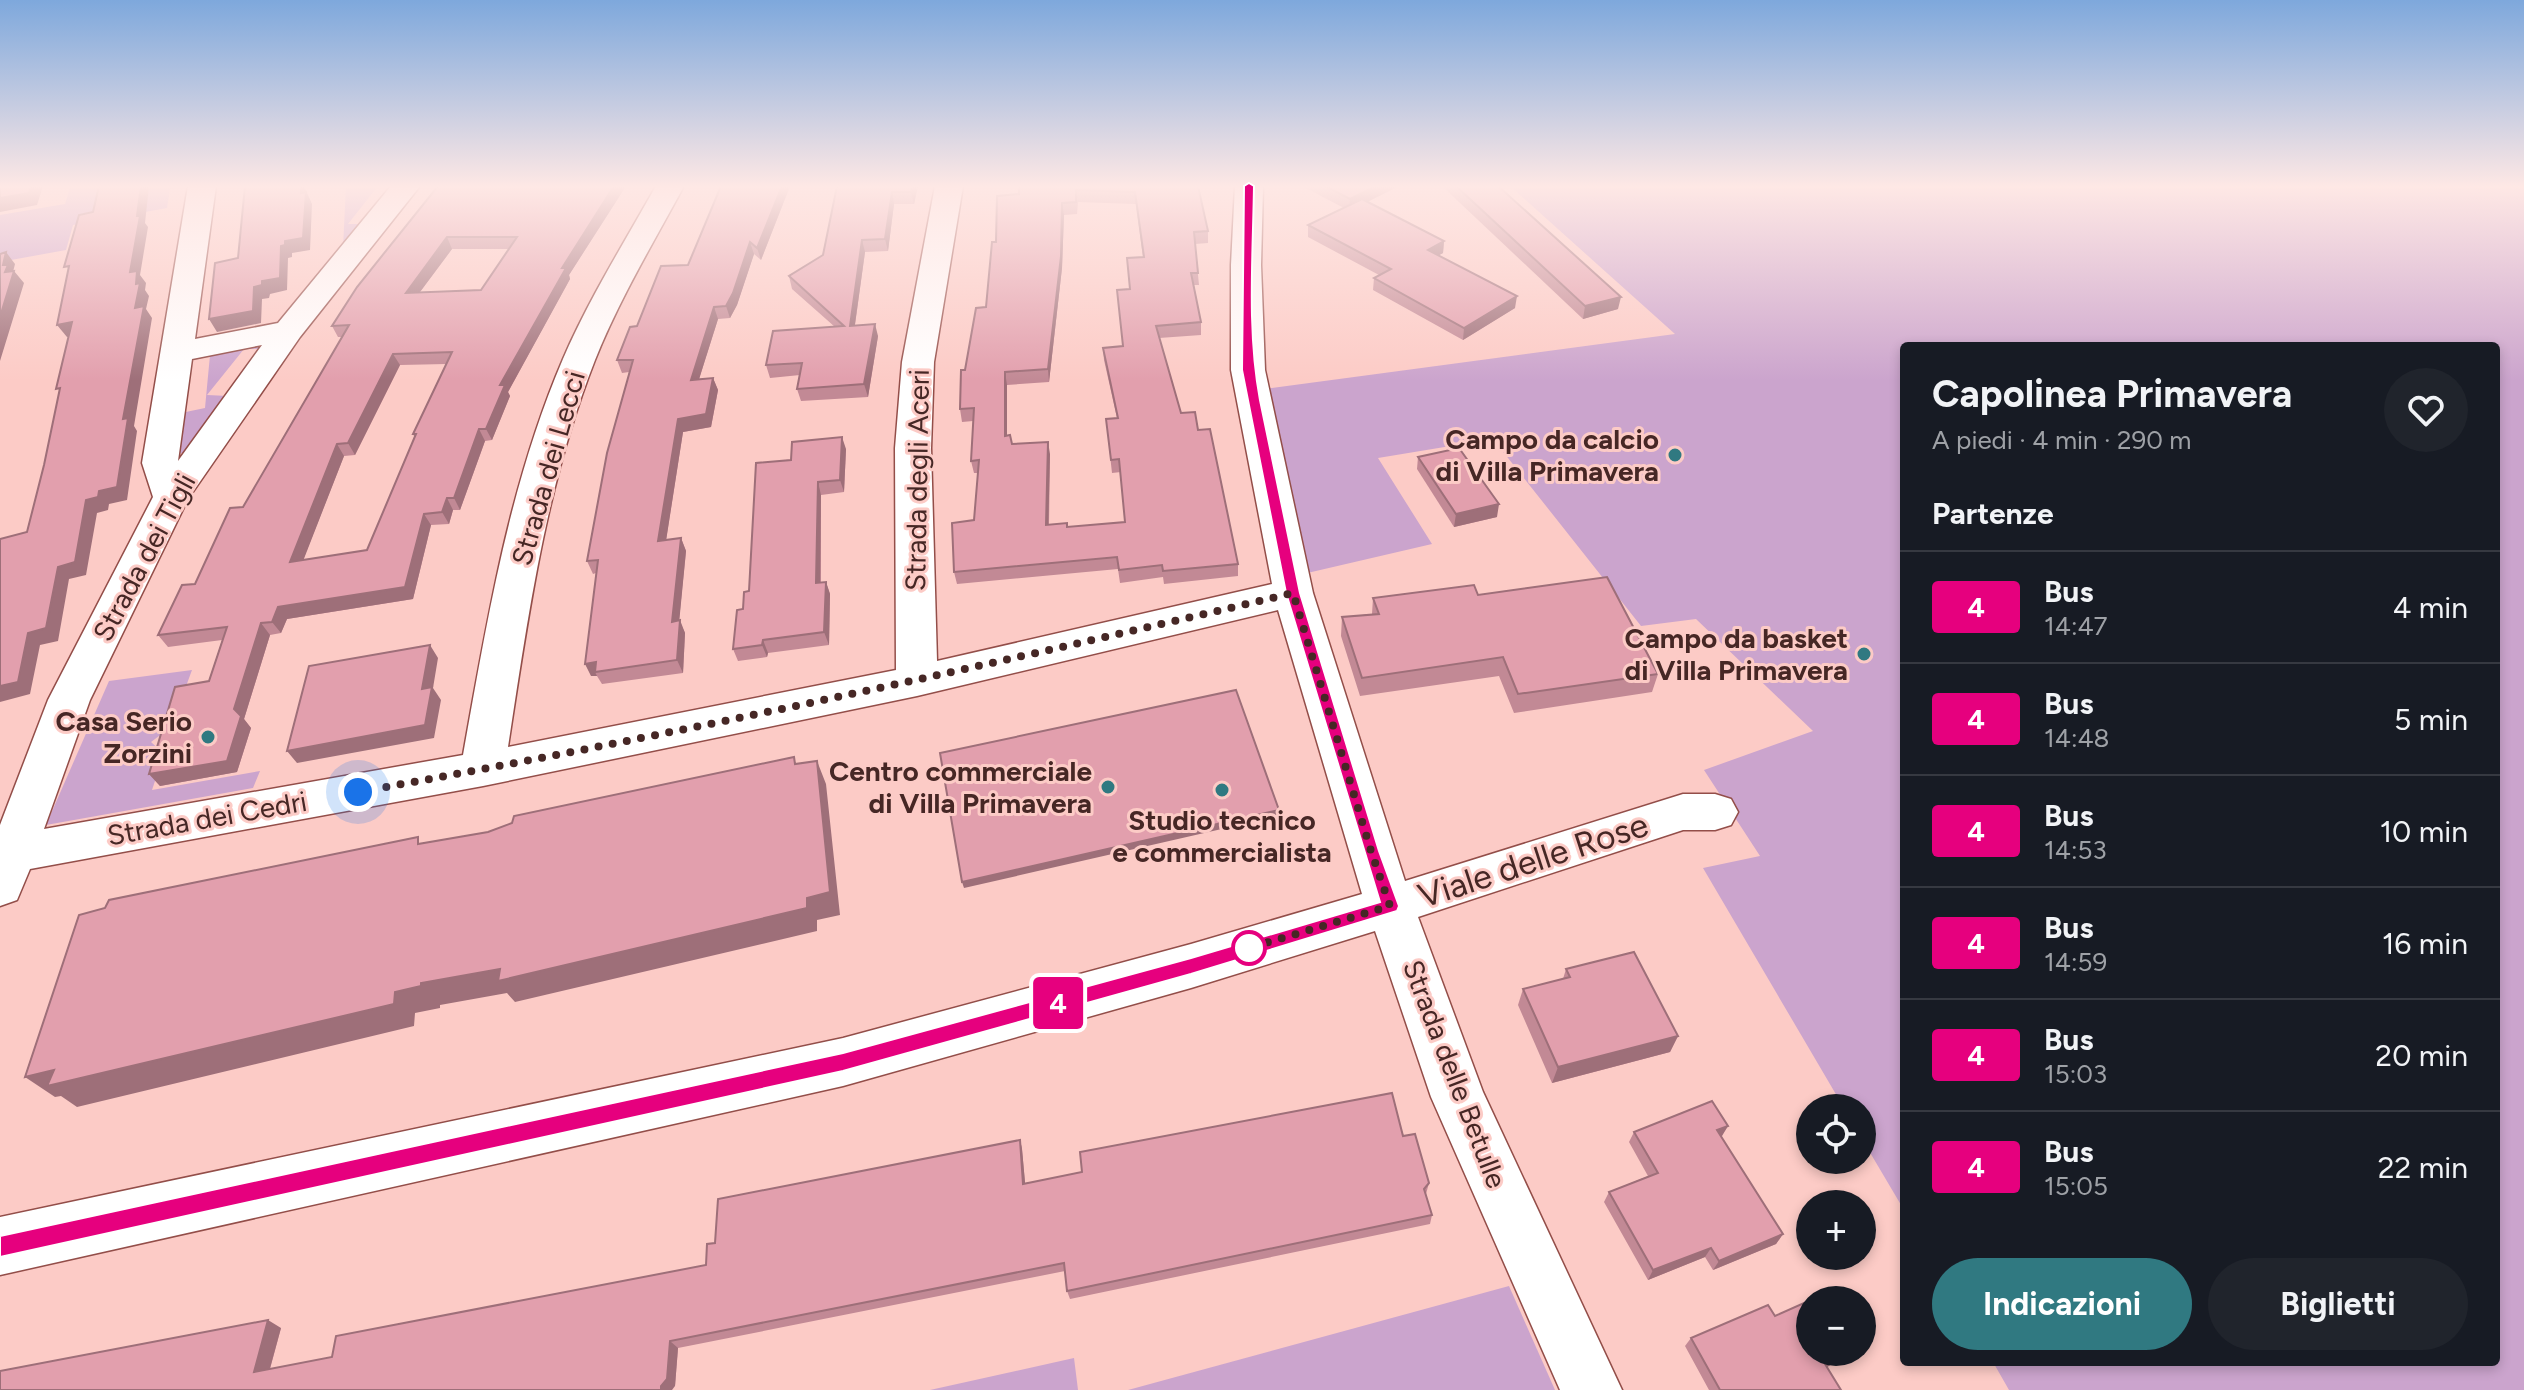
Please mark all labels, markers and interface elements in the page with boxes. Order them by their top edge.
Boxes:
street label: Strada dei Lecci [504,367,592,569]
button: heart [2384,368,2468,452]
street label: Strada degli Aceri [898,369,936,591]
text: Capolinea Primavera [1932,371,2292,417]
place label: Campo da calcio di Villa Primavera [1436,422,1659,488]
text: A piedi · 4 min · 290 m [1932,424,2191,456]
marker: Campo da calcio di Villa Primavera [1666,446,1684,464]
street label: Strada dei Tigli [85,467,203,647]
text: Partenze [1932,495,2054,532]
text: Bus [2044,573,2093,610]
text: 4 min [2393,589,2468,626]
text: 4 [1967,590,1985,624]
text: 14:47 [2044,610,2108,642]
place label: Campo da basket di Villa Primavera [1625,621,1848,687]
marker: Campo da basket di Villa Primavera [1855,645,1873,663]
text: Bus [2044,685,2093,722]
text: 5 min [2394,701,2468,738]
text: 4 [1967,702,1985,736]
place label: Casa Serio Zorzini [55,704,192,770]
text: 14:48 [2044,722,2110,754]
marker: Casa Serio Zorzini [199,728,217,746]
place label: Centro commerciale di Villa Primavera [829,754,1092,820]
your location [338,772,378,812]
marker: Centro commerciale di Villa Primavera [1099,778,1117,796]
marker: Studio tecnico e commercialista [1213,781,1231,799]
street label: Strada dei Cedri [105,784,309,852]
text: Bus [2044,797,2093,834]
place label: Studio tecnico e commercialista [1112,803,1332,869]
street label: Viale delle Rose [1413,804,1653,917]
text: 10 min [2380,813,2468,850]
text: 4 [1967,814,1985,848]
text: 14:53 [2044,834,2107,866]
text: Bus [2044,909,2093,946]
text: 16 min [2382,925,2468,962]
text: 4 [1967,926,1985,960]
unlabelled marker [1232,931,1266,965]
text: 14:59 [2044,946,2107,978]
street label: Strada delle Betulle [1396,955,1514,1193]
line badge: 4 [1032,977,1084,1029]
text: 4 [1049,986,1067,1020]
text: Bus [2044,1021,2093,1058]
text: 20 min [2375,1037,2468,1074]
text: 4 [1967,1038,1985,1072]
text: 15:03 [2044,1058,2107,1090]
map controls [1796,1094,1876,1366]
button: locate [1796,1094,1876,1174]
text: Bus [2044,1133,2093,1170]
text: 22 min [2378,1149,2468,1186]
text: 4 [1967,1150,1985,1184]
text: 15:05 [2044,1170,2108,1202]
button: + [1796,1190,1876,1270]
button: Indicazioni [1932,1258,2192,1350]
button: Biglietti [2208,1258,2468,1350]
button: − [1796,1286,1876,1366]

